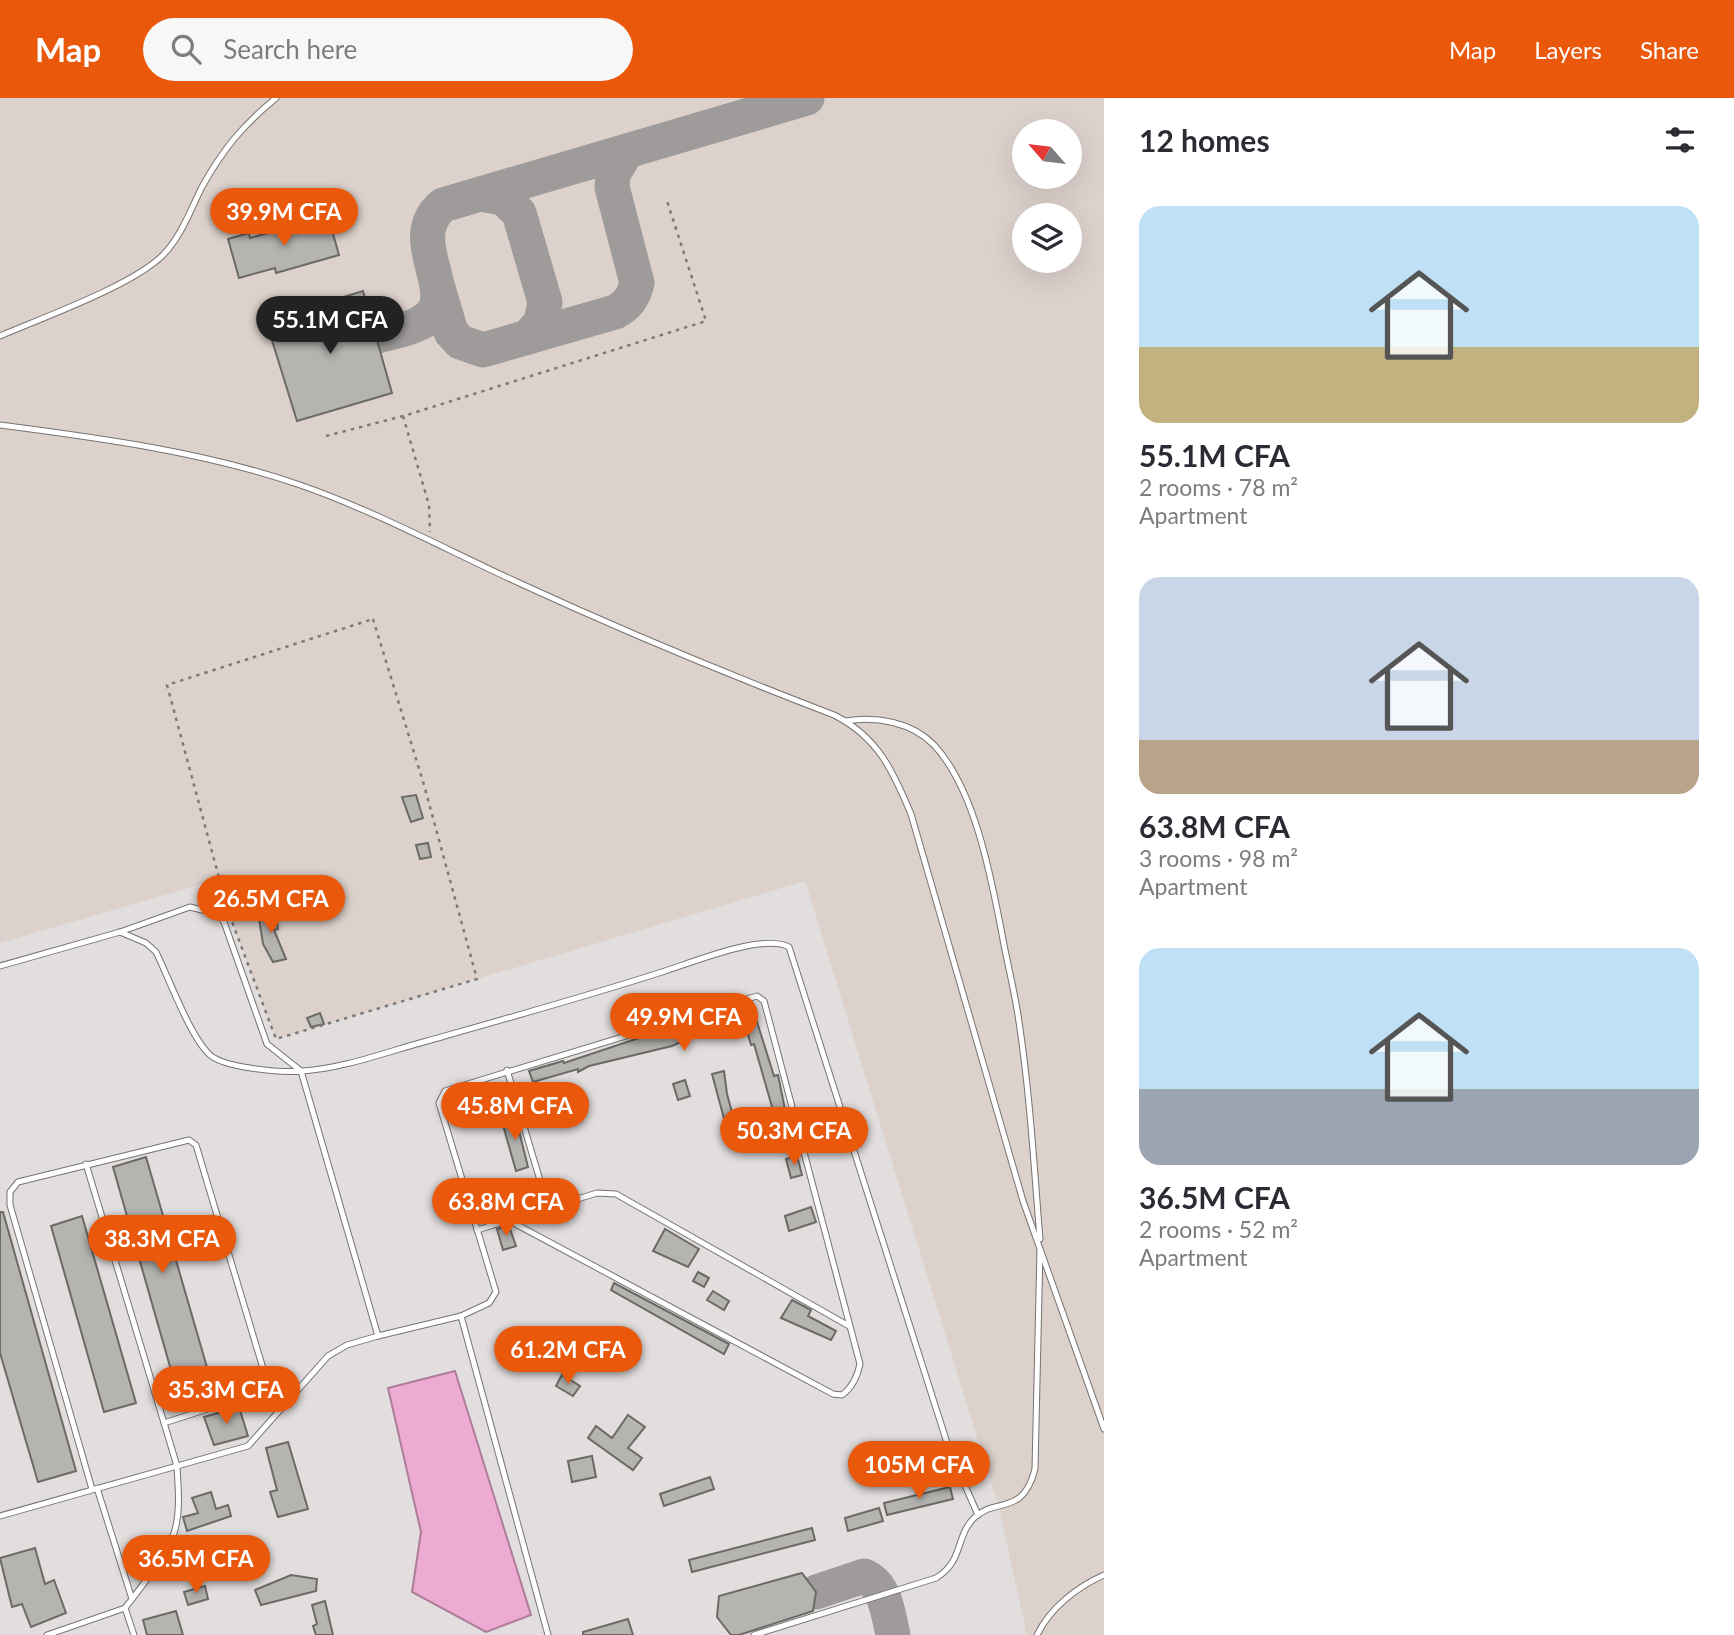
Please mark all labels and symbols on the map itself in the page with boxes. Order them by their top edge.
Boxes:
north arrow [1012,119,1082,189]
pin: 39.9M CFA [204,188,364,248]
pin: 55.1M CFA [250,296,410,356]
pin: 26.5M CFA [191,876,351,935]
pin: 49.9M CFA [604,993,764,1053]
pin: 45.8M CFA [435,1082,595,1142]
pin: 50.3M CFA [714,1108,874,1167]
pin: 63.8M CFA [426,1178,586,1238]
pin: 38.3M CFA [82,1216,242,1275]
pin: 61.2M CFA [488,1326,648,1386]
pin: 35.3M CFA [146,1366,306,1426]
pin: 105M CFA [847,1442,991,1501]
pin: 36.5M CFA [116,1536,276,1595]

